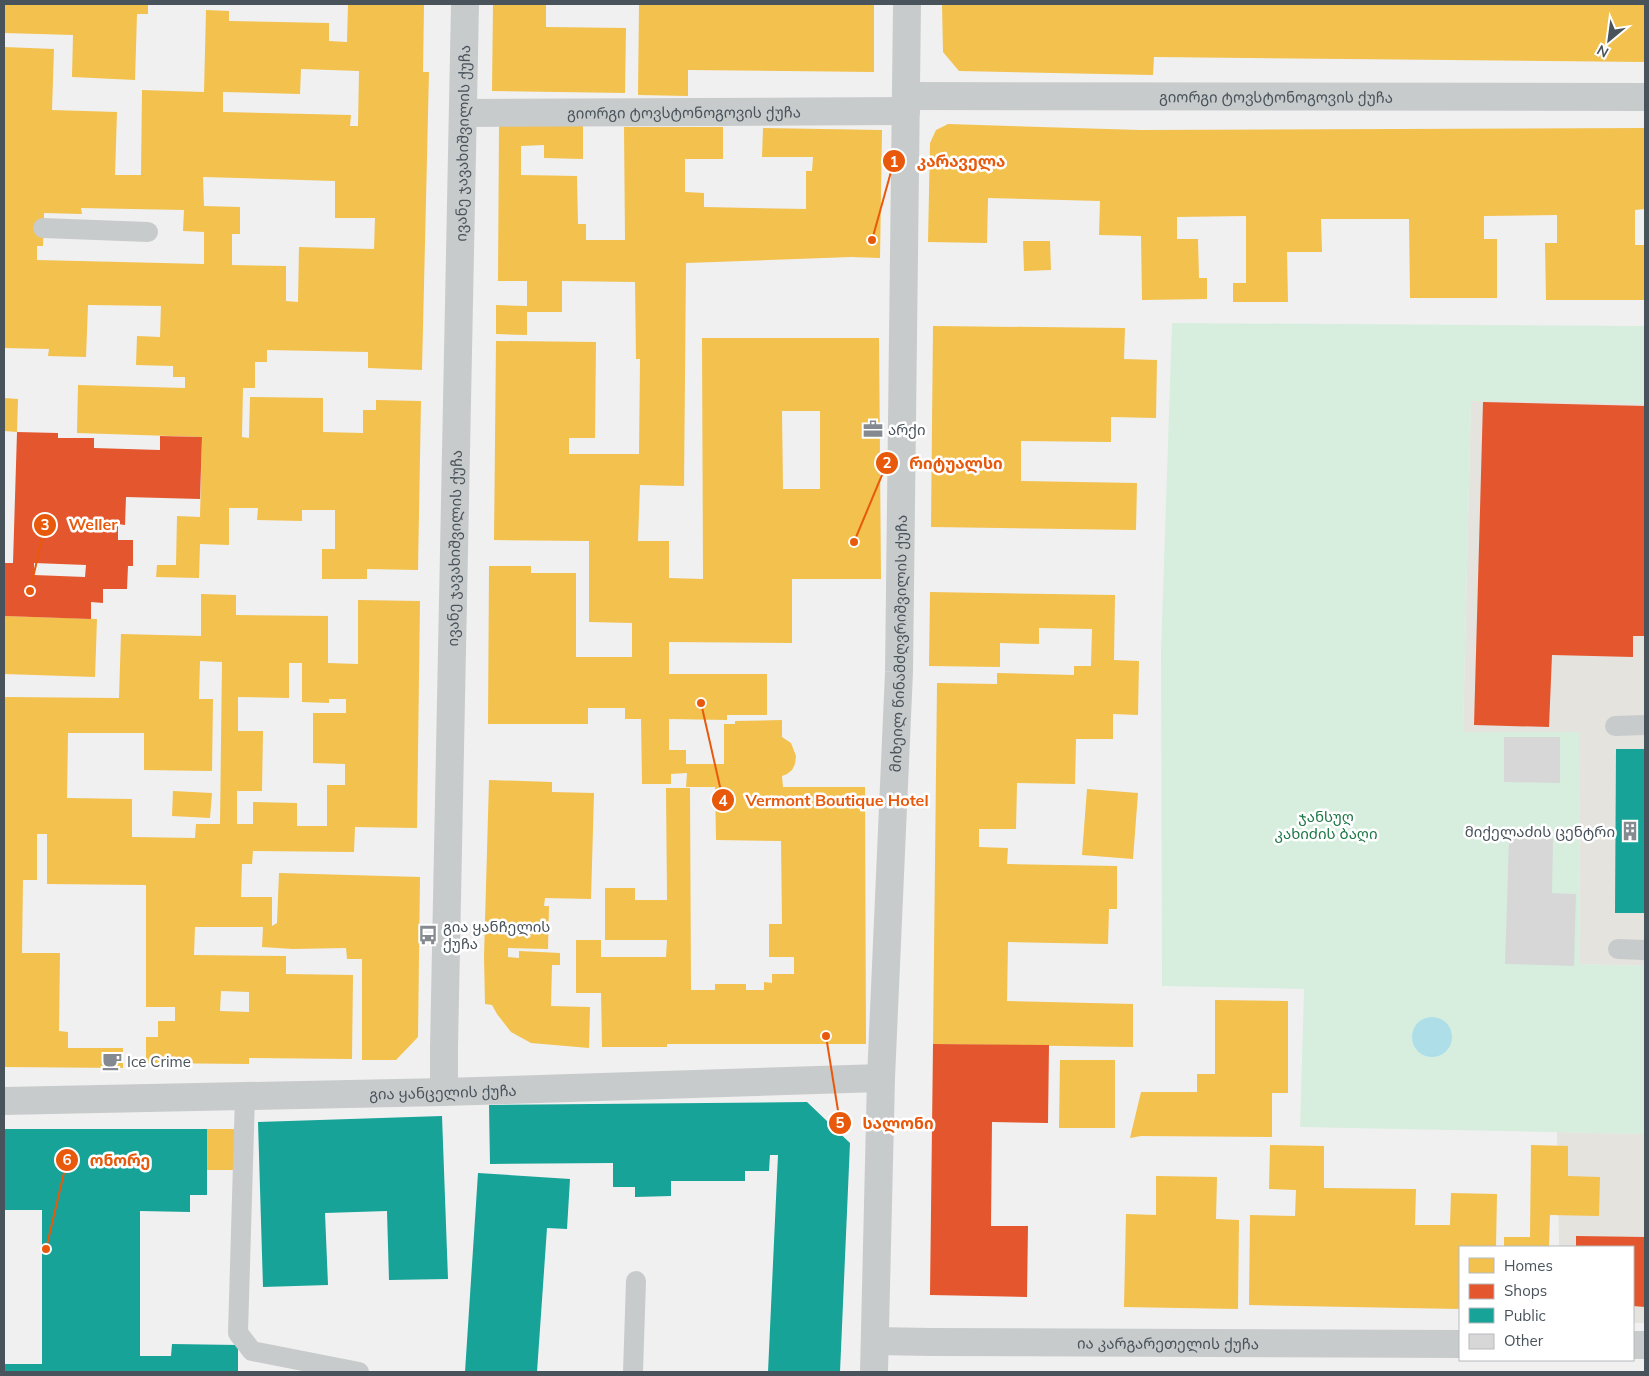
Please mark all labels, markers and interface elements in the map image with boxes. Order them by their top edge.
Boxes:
north arrow [1584,15,1634,65]
text: N [1594,41,1612,62]
street label: ივანე ჯავახიშვილის ქუჩა [451,45,474,242]
street label: გიორგი ტოვსტონოგოვის ქუჩა [1159,87,1393,106]
street label: გიორგი ტოვსტონოგოვის ქუჩა [567,102,801,122]
callout: კარაველა [882,146,1015,177]
text: კარაველა [917,151,1005,172]
text: 1 [889,152,899,171]
office icon: არქი [862,418,884,440]
place label: არქი [888,420,926,439]
callout: რიტუალსი [874,447,1013,478]
street label: ივანე ჯავახიშვილის ქუჩა [443,450,466,647]
text: 2 [882,453,892,472]
text: რიტუალსი [909,453,1003,474]
callout: Weller [33,509,127,540]
text: Weller [68,514,118,534]
text: 3 [40,515,50,534]
street label: მიხეილ წინამძღვრიშვილის ქუჩა [885,515,910,773]
callout: Vermont Boutique Hotel [711,785,939,816]
text: Vermont Boutique Hotel [744,790,929,810]
text: 4 [718,791,728,810]
park label: ჯანსუღ კახიძის ბაღი [1274,807,1378,843]
building icon: მიქელაძის ცენტრი [1619,820,1641,842]
place label: მიქელაძის ცენტრი [1465,822,1615,841]
place label: გია ყანჩელის ქუჩა [443,917,550,953]
bus stop icon: გია ყანჩელის ქუჩა [417,924,439,946]
cafe icon: Ice Crime [101,1050,123,1072]
place label: Ice Crime [127,1052,191,1071]
street label: გია ყანცელის ქუჩა [369,1080,517,1103]
callout: სალონი [828,1108,944,1139]
text: 5 [835,1113,845,1132]
text: სალონი [862,1113,934,1134]
callout: ონორე [55,1145,160,1176]
text: 6 [62,1150,72,1169]
text: ონორე [90,1150,150,1170]
legend [1459,1246,1634,1361]
text: Homes [1504,1256,1553,1275]
text: Shops [1504,1281,1547,1300]
text: Public [1504,1306,1546,1325]
text: Other [1504,1331,1544,1350]
street label: ია კარგარეთელის ქუჩა [1077,1333,1259,1353]

